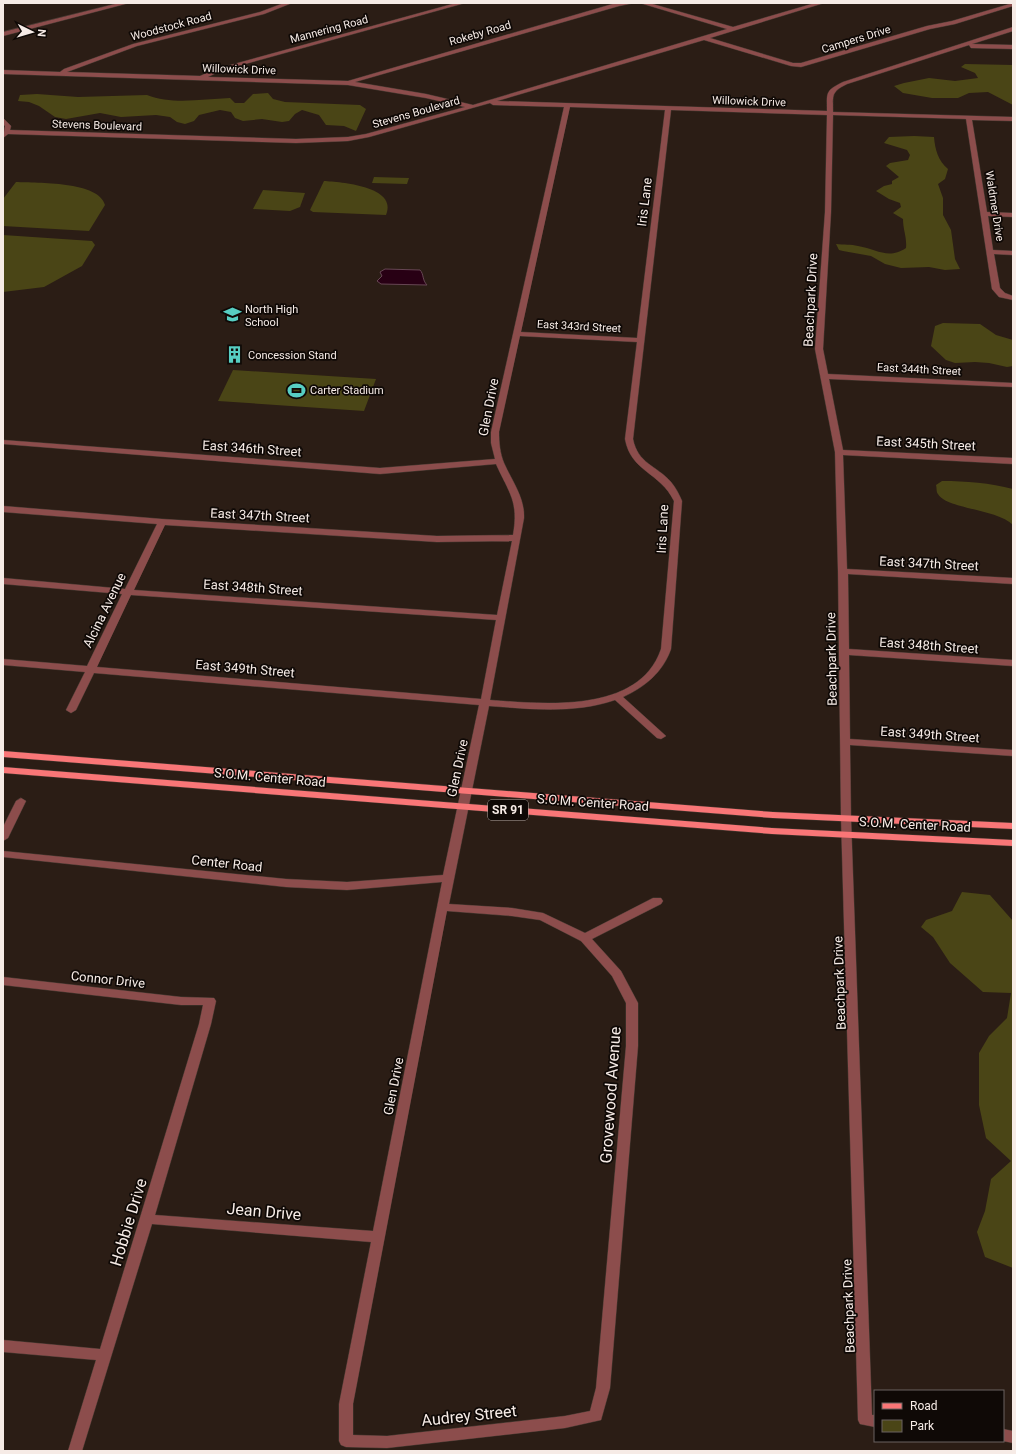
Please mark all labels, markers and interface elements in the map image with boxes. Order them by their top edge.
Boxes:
street label: Woodstock Road [129,9,213,44]
north arrow [12,12,52,52]
street label: Mannering Road [289,13,370,46]
street label: Rokeby Road [448,18,513,49]
street label: Campers Drive [820,23,892,56]
text: N [35,28,48,37]
street label: Willowick Drive [202,62,276,77]
street label: Stevens Boulevard [371,94,461,131]
street label: Willowick Drive [712,94,786,109]
street label: Stevens Boulevard [52,117,142,134]
street label: Waldmer Drive [983,170,1007,242]
street label: Iris Lane [634,177,655,227]
street label: Beachpark Drive [801,253,820,347]
place label: North High School [245,303,298,329]
school or university icon: North High School [222,305,242,325]
street label: East 343rd Street [537,318,622,335]
building icon: Concession Stand [225,345,245,365]
place label: Concession Stand [248,349,337,362]
street label: East 344th Street [877,361,962,378]
street label: Glen Drive [476,377,501,437]
sports icon: Carter Stadium [287,380,307,400]
place label: Carter Stadium [310,384,384,397]
street label: East 345th Street [876,433,976,454]
street label: East 346th Street [202,438,302,459]
street label: Iris Lane [654,504,671,554]
street label: East 347th Street [210,505,310,526]
street label: East 347th Street [879,553,979,574]
street label: Alcina Avenue [80,570,129,650]
street label: East 348th Street [203,577,303,598]
street label: Beachpark Drive [823,612,840,706]
street label: East 348th Street [879,635,979,656]
street label: East 349th Street [195,657,295,680]
street label: East 349th Street [880,724,980,745]
street label: Glen Drive [444,738,471,798]
street label: S.O.M. Center Road [214,765,326,790]
street label: S.O.M. Center Road [537,791,649,814]
road number: SR 91 [488,800,528,820]
street label: S.O.M. Center Road [859,814,971,835]
street label: Center Road [191,852,263,875]
street label: Beachpark Drive [830,936,849,1030]
street label: Connor Drive [70,968,146,991]
street label: Grovewood Avenue [596,1026,625,1164]
street label: Glen Drive [381,1056,406,1116]
street label: Hobbie Drive [106,1176,151,1268]
street label: Jean Drive [226,1199,302,1224]
street label: Beachpark Drive [839,1259,858,1353]
legend [874,1390,1004,1442]
text: Road [910,1399,938,1413]
street label: Audrey Street [421,1401,518,1430]
text: Park [910,1419,935,1433]

